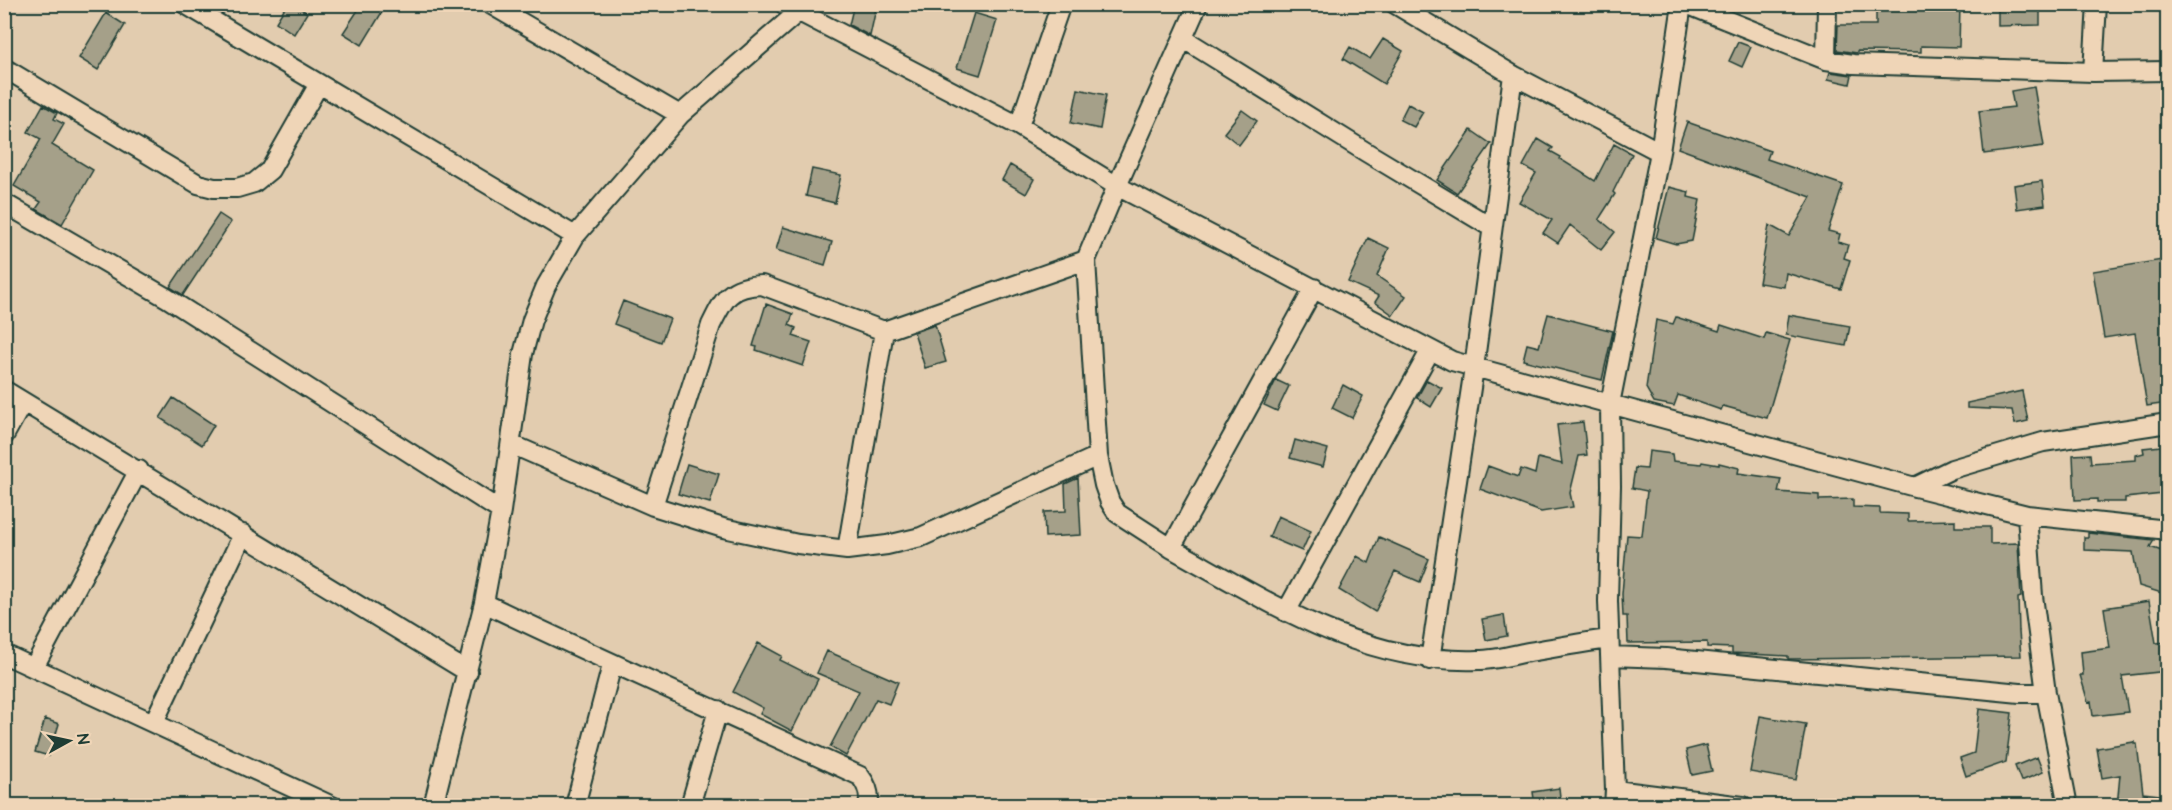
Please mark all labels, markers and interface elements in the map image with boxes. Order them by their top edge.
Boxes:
north arrow [39,711,99,771]
text: N [71,733,94,746]

